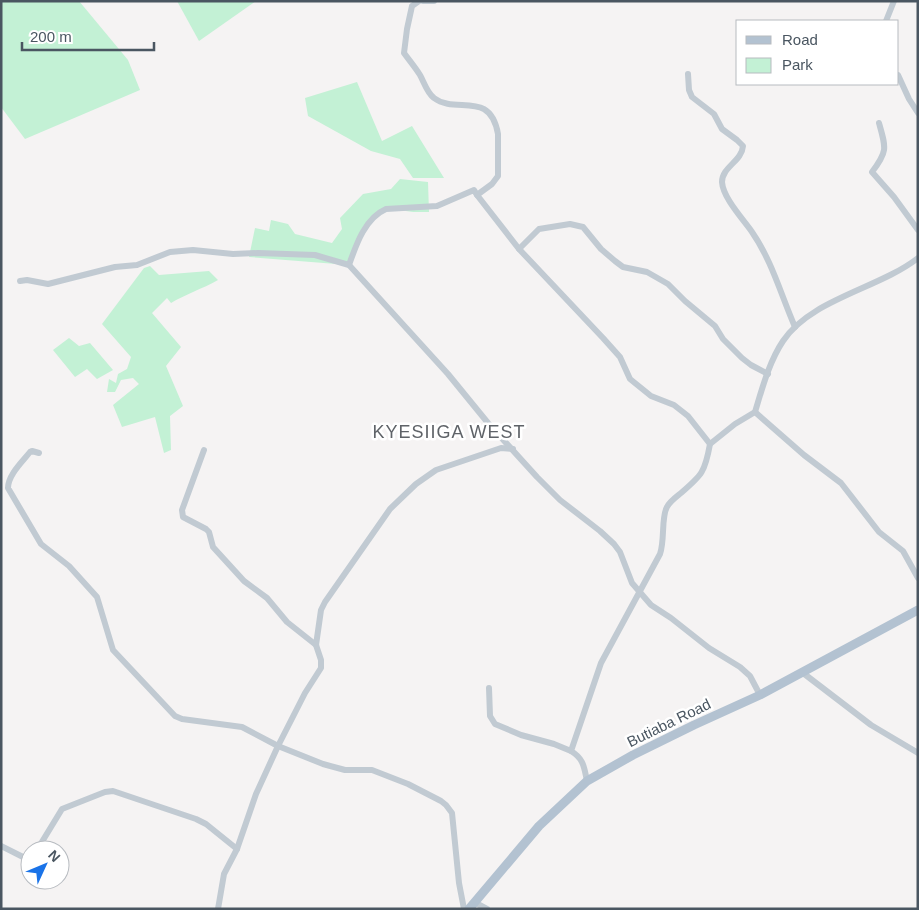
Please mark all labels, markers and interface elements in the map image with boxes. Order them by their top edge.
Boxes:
scale bar [22,20,155,52]
legend [736,20,899,85]
text: 200 m [30,28,72,45]
text: Road [782,31,818,48]
text: Park [782,56,813,73]
district label: KYESIIGA WEST [372,422,526,442]
street label: Butiaba Road [624,695,713,750]
north arrow [20,840,70,890]
text: N [45,847,64,865]

